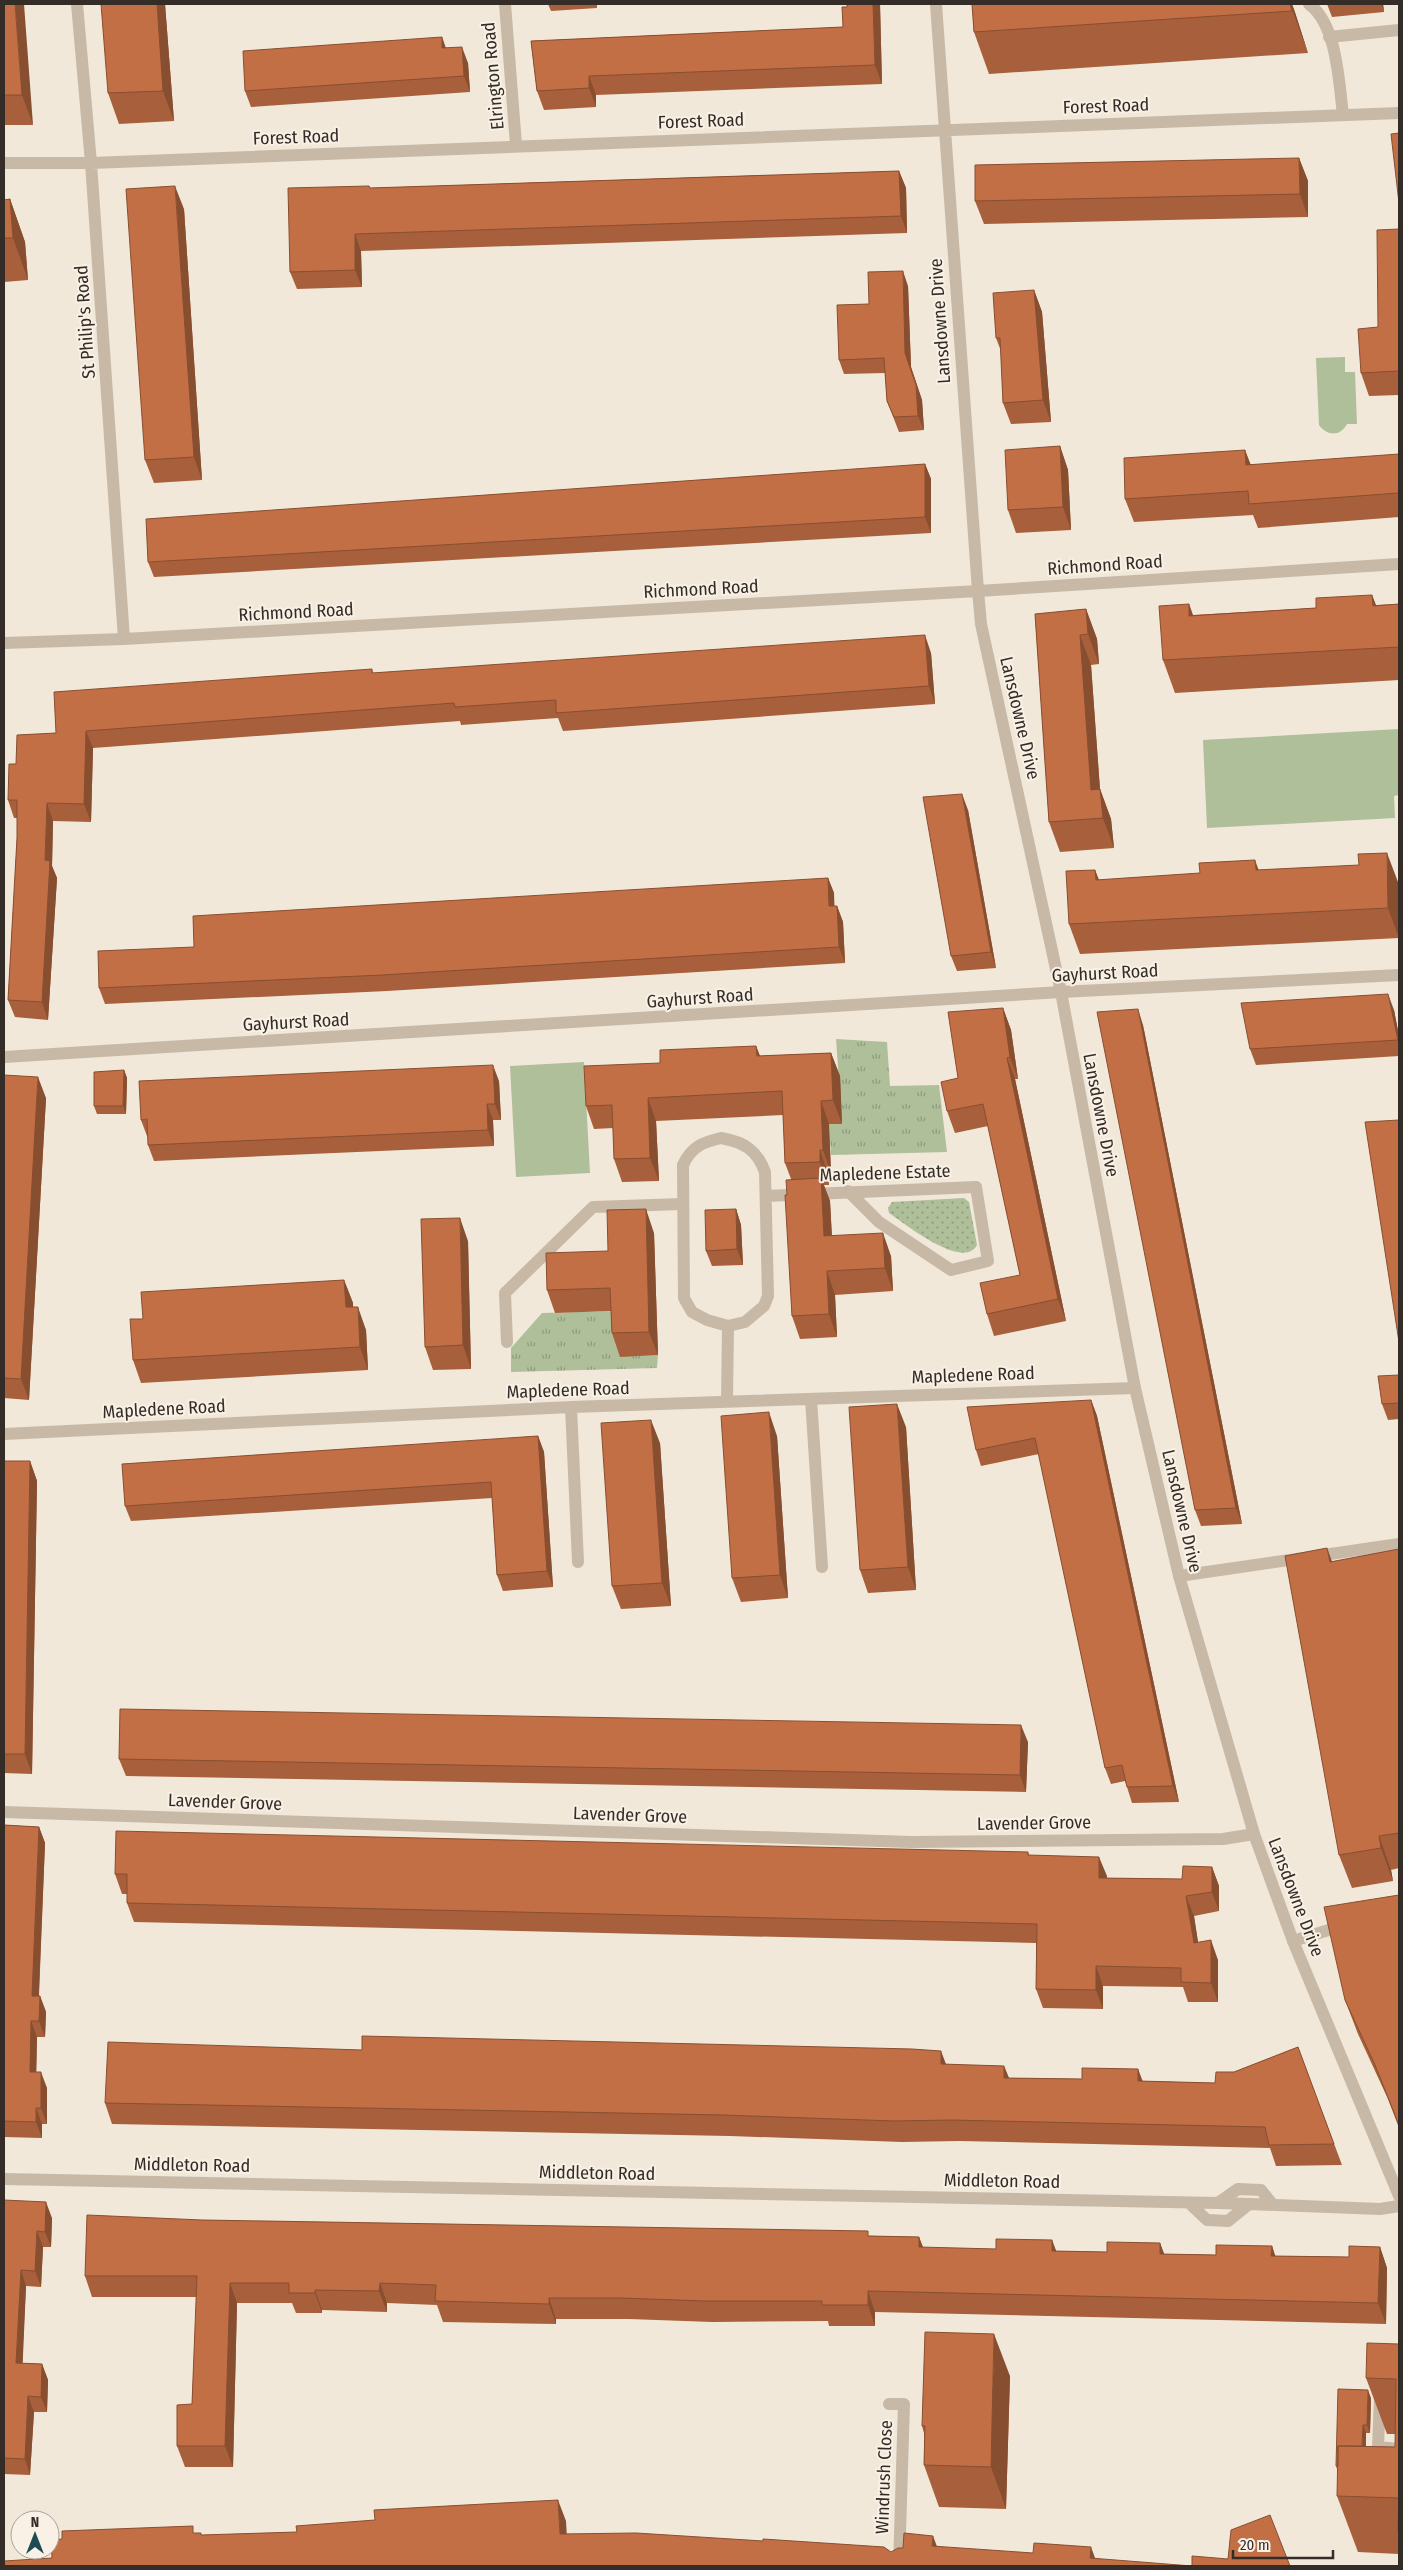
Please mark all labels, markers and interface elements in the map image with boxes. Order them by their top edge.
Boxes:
street label: Elrington Road [477,21,509,131]
street label: Forest Road [1062,93,1150,119]
street label: Forest Road [657,108,745,134]
street label: Forest Road [252,124,340,150]
street label: Lansdowne Drive [925,258,955,384]
street label: St Philip's Road [70,265,100,379]
street label: Richmond Road [1047,550,1163,580]
street label: Richmond Road [643,575,759,603]
street label: Richmond Road [238,598,354,626]
street label: Lansdowne Drive [995,654,1045,782]
street label: Gayhurst Road [1051,959,1159,987]
street label: Gayhurst Road [646,983,754,1013]
street label: Gayhurst Road [242,1008,350,1036]
street label: Lansdowne Drive [1078,1051,1124,1179]
street label: Mapledene Estate [819,1160,951,1186]
street label: Mapledene Road [911,1362,1035,1388]
street label: Mapledene Road [506,1377,630,1403]
street label: Mapledene Road [102,1395,226,1423]
street label: Lansdowne Drive [1157,1447,1207,1575]
street label: Lavender Grove [168,1789,282,1815]
street label: Lavender Grove [573,1802,687,1828]
street label: Lavender Grove [977,1811,1091,1835]
street label: Lansdowne Drive [1263,1834,1329,1960]
street label: Middleton Road [134,2153,250,2177]
street label: Middleton Road [539,2161,655,2185]
street label: Middleton Road [944,2169,1060,2193]
street label: Windrush Close [871,2420,897,2534]
north arrow [10,2510,60,2560]
text: N [31,2514,39,2531]
scale bar [1233,2528,1333,2560]
text: 20 m [1240,2536,1270,2554]

